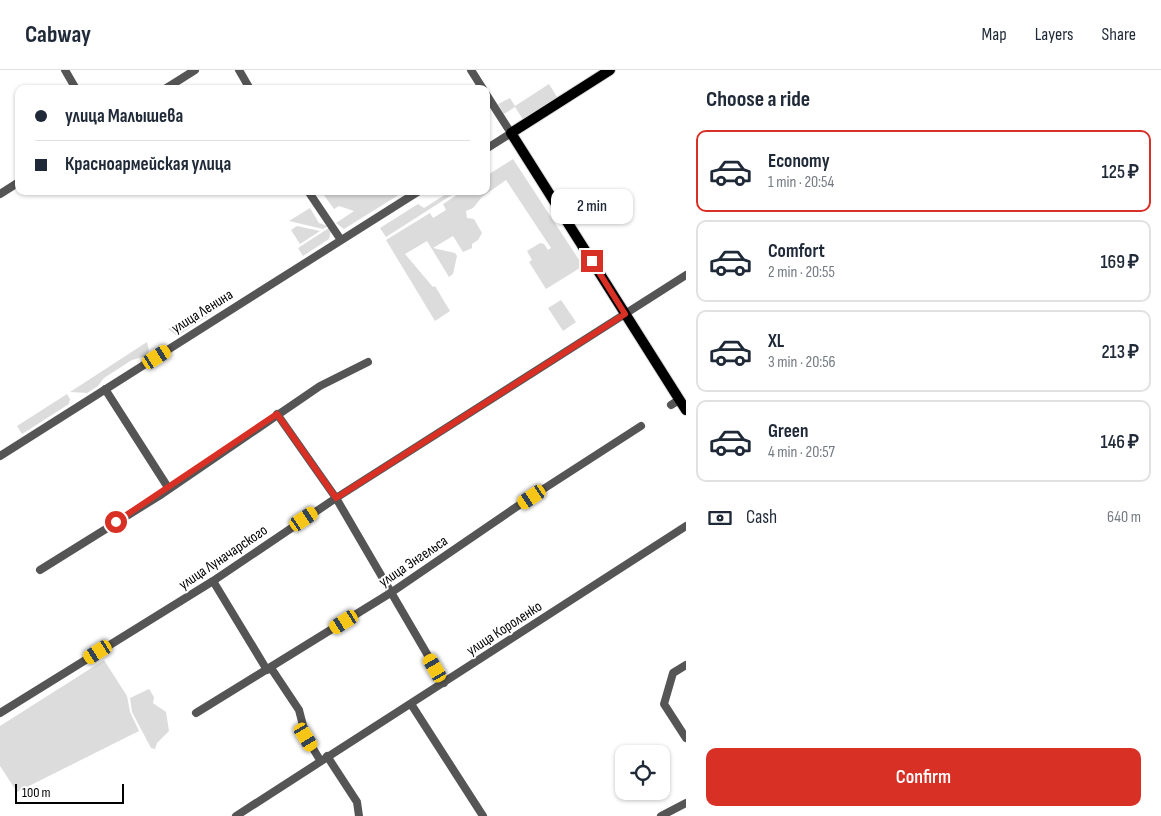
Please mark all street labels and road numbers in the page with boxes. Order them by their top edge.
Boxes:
street label: улица Ленина [168,285,237,338]
street label: улица Луначарского [175,521,271,594]
street label: улица Энгельса [375,531,451,591]
street label: улица Короленко [463,597,546,660]

